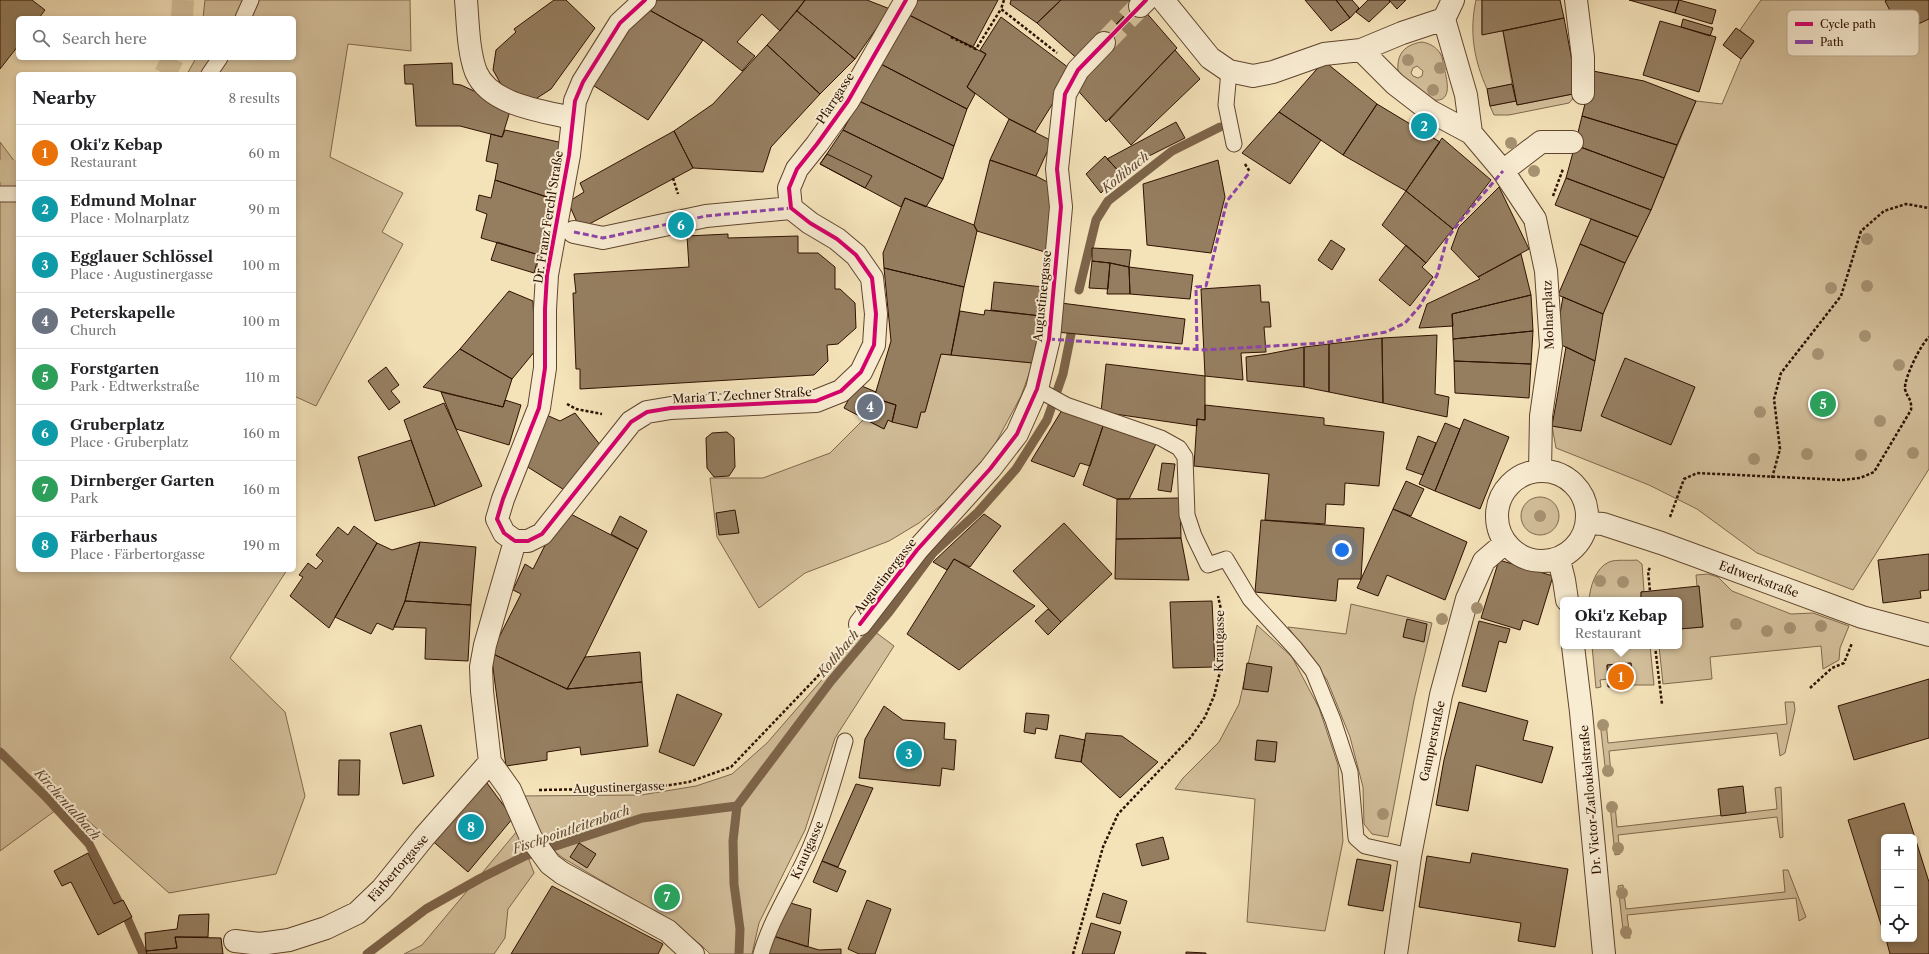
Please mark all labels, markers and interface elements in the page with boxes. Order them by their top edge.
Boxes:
legend [1787,10,1919,56]
search box [16,16,296,60]
text: Cycle path [1820,17,1876,31]
icon: search [30,27,52,49]
text: Search here [62,29,147,48]
text: Path [1820,35,1844,49]
street label: Pfarrgasse [813,69,857,127]
text: Nearby [32,88,96,108]
text: 8 results [228,90,280,106]
pin: 2 [1411,111,1437,141]
text: Oki'z Kebap [70,135,163,154]
text: 1 [42,145,48,161]
text: 60 m [249,145,280,161]
water label: Kothbach [1097,148,1152,197]
street label: Dr. Franz Ferchl Straße [530,149,566,284]
text: Restaurant [70,154,137,170]
text: Edmund Molnar [70,191,196,210]
text: 2 [41,201,49,217]
text: 90 m [249,201,280,217]
text: Place · Molnarplatz [70,210,189,226]
pin: 6 [668,210,694,240]
text: Egglauer Schlössel [70,247,213,266]
street label: Augustinergasse [1030,249,1054,343]
text: 3 [41,257,49,273]
text: 100 m [242,257,280,273]
text: Place · Augustinergasse [70,266,213,282]
street label: Molnarplatz [1539,280,1557,350]
text: Peterskapelle [70,303,175,322]
text: 4 [41,313,49,329]
text: 100 m [242,313,280,329]
text: Church [70,322,116,338]
text: Forstgarten [70,359,159,378]
text: 5 [41,369,49,385]
text: 110 m [245,369,280,385]
text: Park · Edtwerkstraße [70,378,200,394]
street label: Maria T. Zechner Straße [672,384,812,406]
pin: 5 [1810,389,1836,419]
pin: 4 [857,392,883,422]
text: Gruberplatz [70,415,165,434]
text: 6 [41,425,49,441]
text: 160 m [243,425,280,441]
text: Place · Gruberplatz [70,434,189,450]
text: Dirnberger Garten [70,471,214,490]
text: 7 [42,481,48,497]
text: 160 m [243,481,280,497]
text: Park [70,490,98,506]
text: Färberhaus [70,527,158,546]
street label: Augustinergasse [850,535,919,618]
text: 8 [41,537,49,553]
text: 190 m [243,537,280,553]
your location [1332,540,1352,560]
text: Place · Färbertorgasse [70,546,205,562]
street label: Edtwerkstraße [1717,558,1801,600]
popup [1560,597,1682,649]
text: Oki'z Kebap [1575,606,1667,625]
street label: Krautgasse [1211,610,1227,672]
text: Restaurant [1575,625,1641,641]
water label: Kothbach [813,626,862,680]
pin: 1 [1608,662,1634,692]
street label: Gamperstraße [1416,699,1448,783]
street label: Dr. Victor-Zatloukalstraße [1576,724,1604,875]
pin: 3 [896,739,922,769]
water label: Kirchentalbach [31,764,104,843]
street label: Augustinergasse [572,778,665,796]
water label: Fischpointleitenbach [509,801,632,857]
pin: 8 [458,812,484,842]
street label: Krautgasse [788,818,827,881]
street label: Färbertorgasse [365,831,431,905]
map controls [1881,834,1917,942]
button: + [1881,834,1917,870]
button: − [1881,870,1917,906]
pin: 7 [654,882,680,912]
button: locate [1881,906,1917,942]

